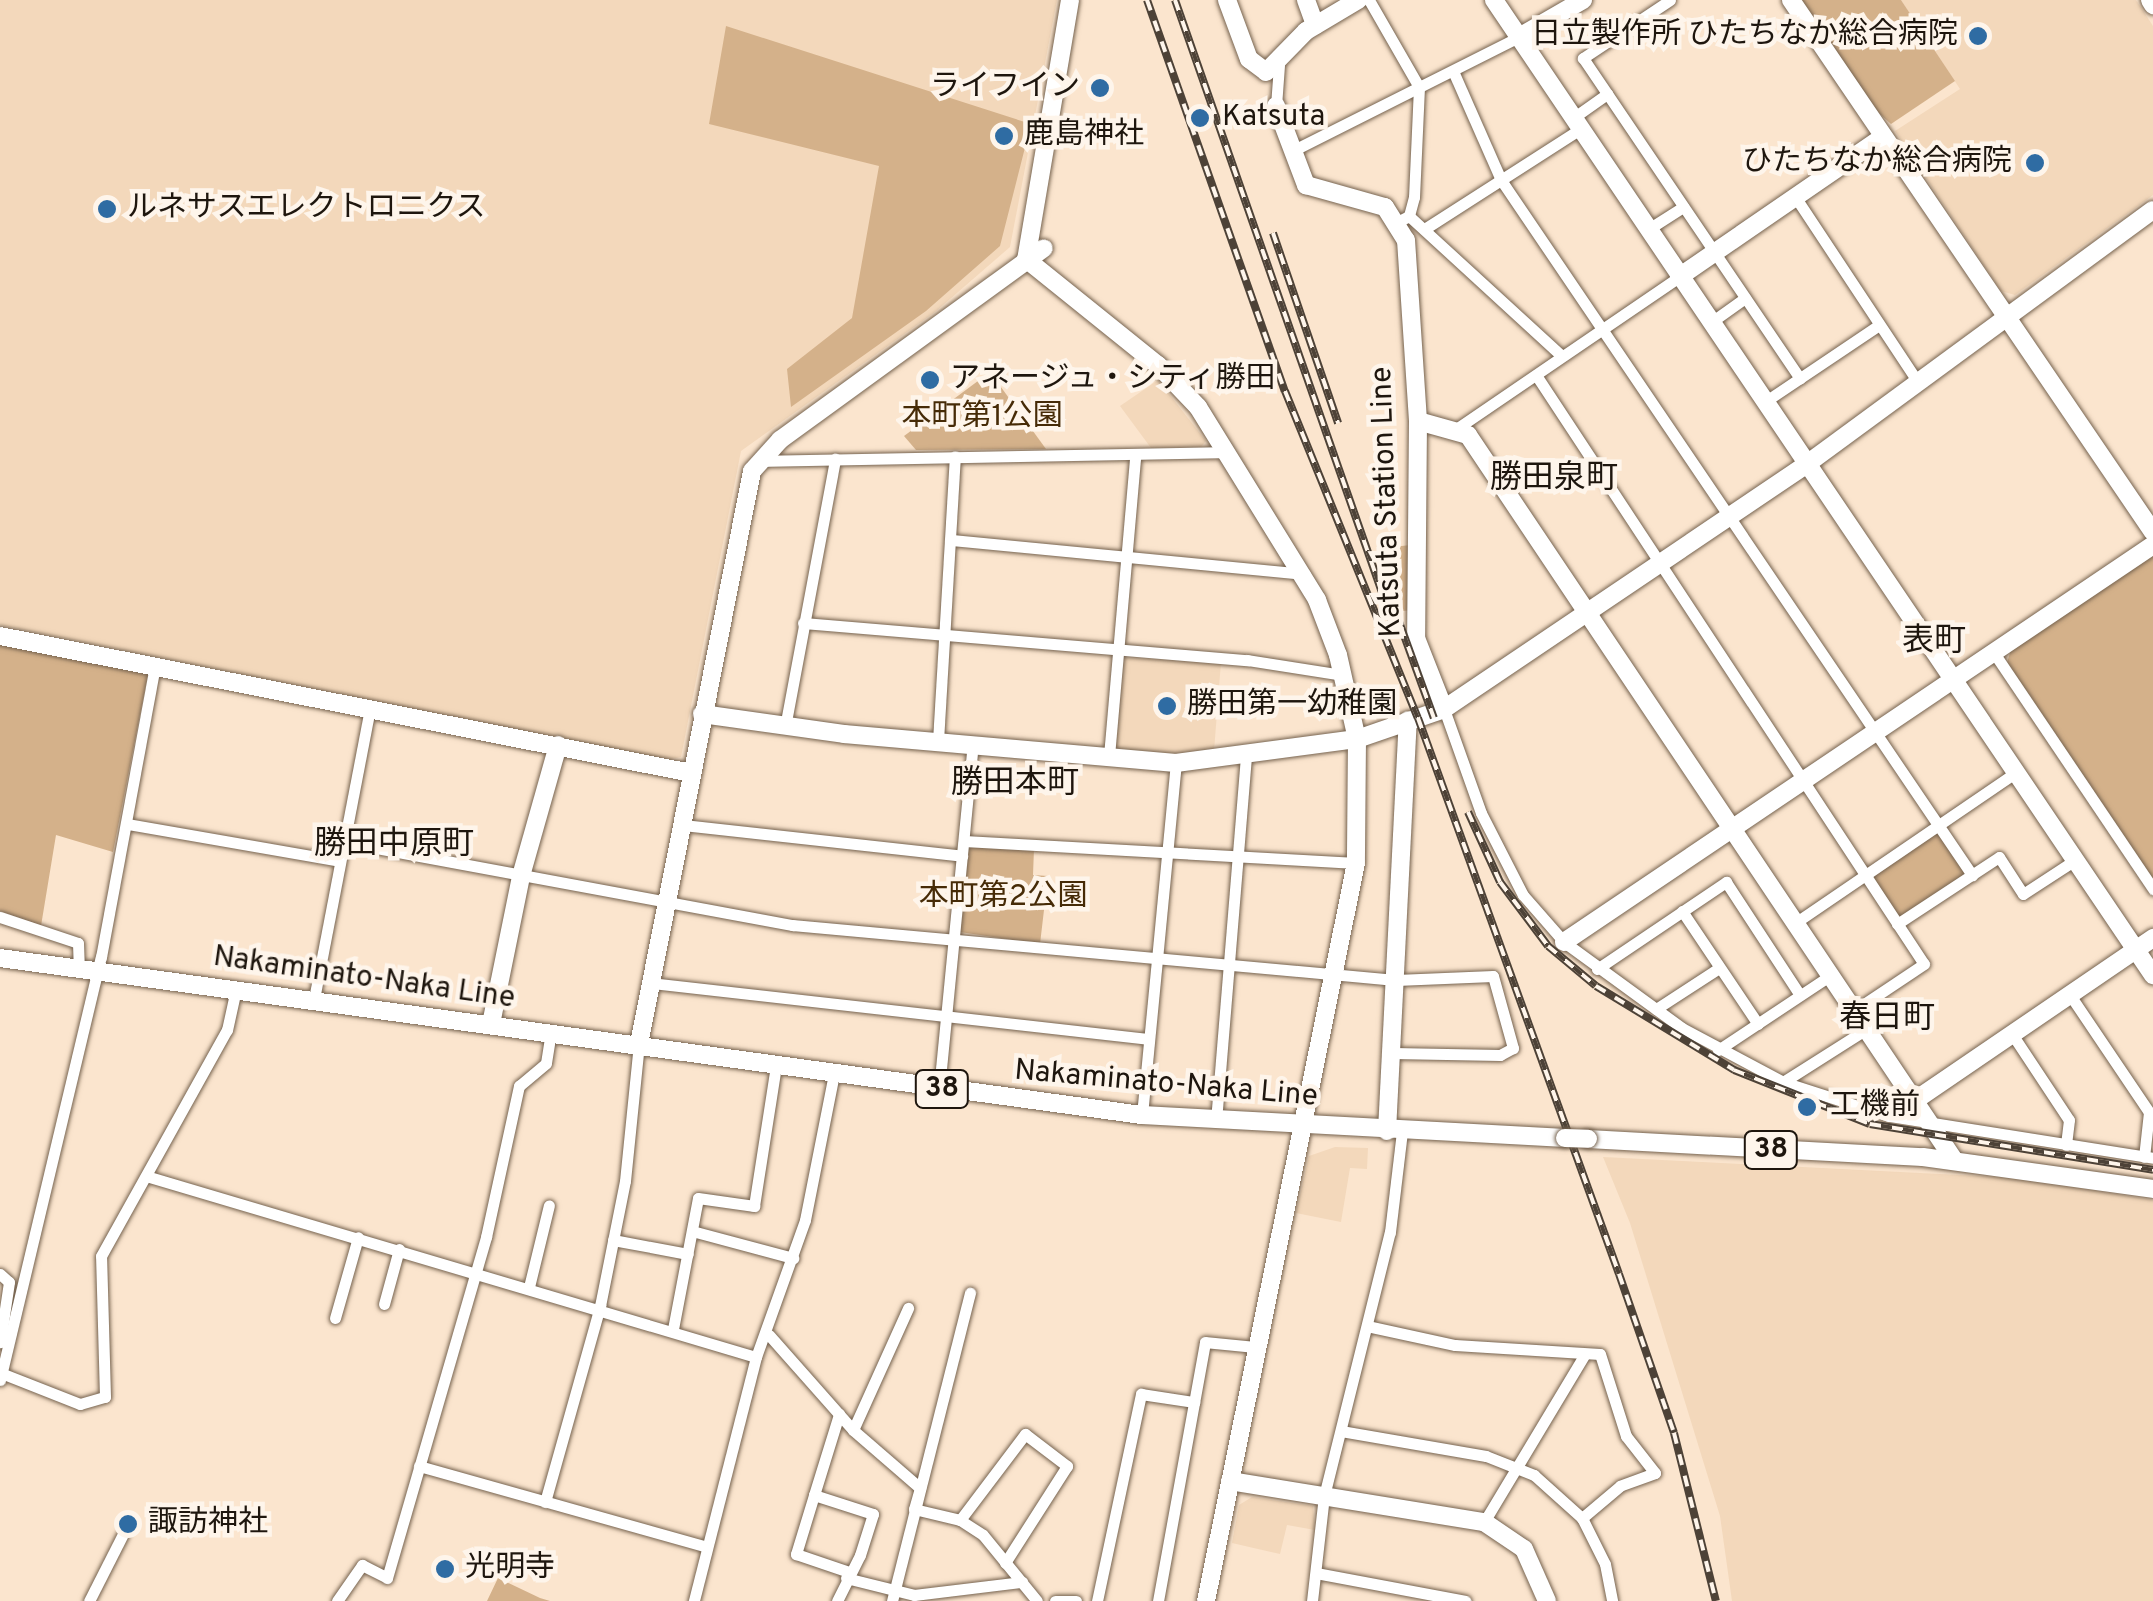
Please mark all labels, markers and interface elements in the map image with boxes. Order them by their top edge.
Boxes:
place label: 日立製作所 ひたちなか総合病院 [1531,18,1958,54]
marker: 日立製作所 ひたちなか総合病院 [1967,25,1989,47]
place label: ライフイン [930,70,1080,106]
marker: ライフイン [1089,77,1111,99]
place label: Katsuta [1222,100,1325,136]
marker: Katsuta [1187,105,1213,131]
place label: 鹿島神社 [1024,118,1144,154]
marker: 鹿島神社 [993,125,1015,147]
place label: ひたちなか総合病院 [1742,145,2012,181]
marker: ひたちなか総合病院 [2022,150,2048,176]
place label: ルネサスエレクトロニクス [127,191,487,227]
marker: ルネサスエレクトロニクス [96,198,118,220]
place label: アネージュ・シティ勝田 [950,362,1280,398]
street label: Katsuta Station Line [1365,366,1411,638]
marker: アネージュ・シティ勝田 [919,369,941,391]
park label: 本町第1公園 [901,400,1063,436]
district label: 勝田泉町 [1490,460,1618,498]
district label: 表町 [1902,623,1966,661]
place label: 勝田第一幼稚園 [1187,688,1397,724]
marker: 勝田第一幼稚園 [1156,695,1178,717]
district label: 勝田本町 [951,765,1079,803]
district label: 勝田中原町 [314,826,474,864]
park label: 本町第2公園 [919,880,1087,916]
street label: Nakaminato-Naka Line [211,940,517,1018]
district label: 春日町 [1839,1000,1935,1038]
street label: Nakaminato-Naka Line [1013,1054,1319,1116]
road number: 38 [914,1066,970,1112]
place label: 工機前 [1830,1089,1920,1125]
marker: 工機前 [1794,1094,1820,1120]
road number: 38 [1744,1127,1798,1173]
place label: 諏訪神社 [148,1506,268,1542]
marker: 諏訪神社 [117,1513,139,1535]
place label: 光明寺 [465,1551,555,1587]
marker: 光明寺 [434,1558,456,1580]

